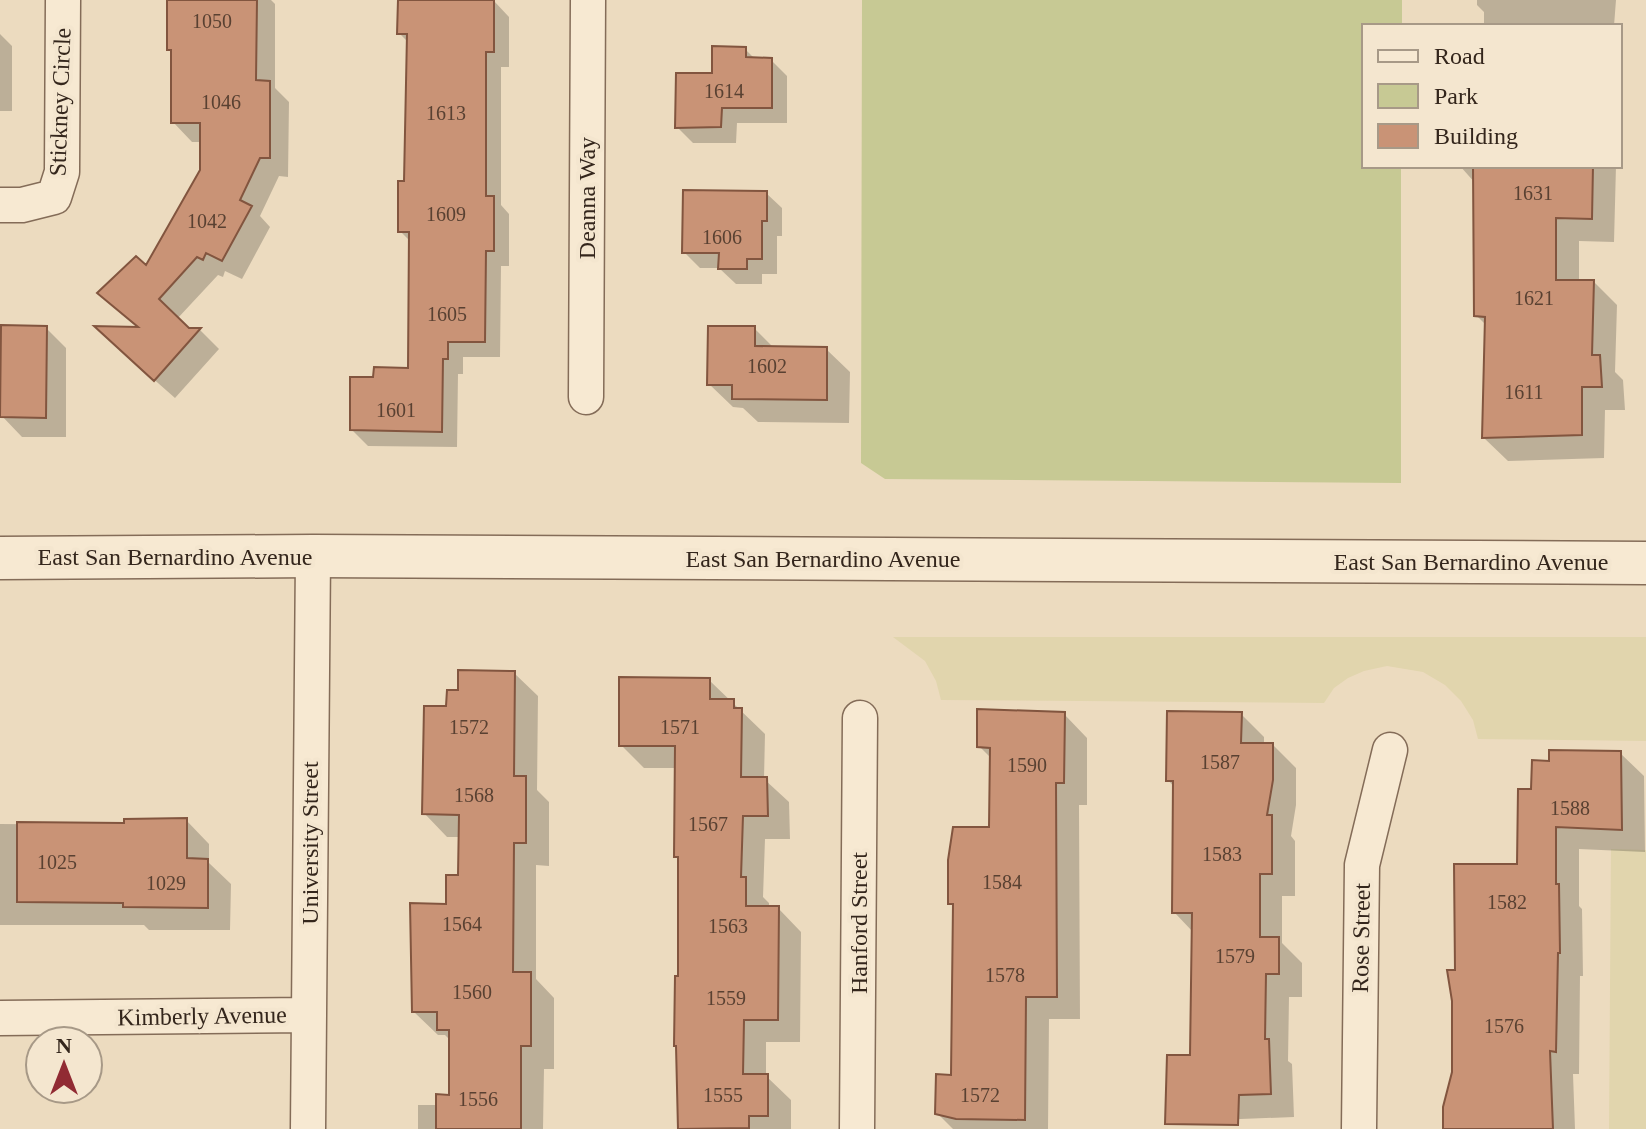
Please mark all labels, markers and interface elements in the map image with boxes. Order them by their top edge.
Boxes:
house number: 1050 [192,10,232,32]
legend [1362,24,1622,168]
street label: Stickney Circle [44,27,76,177]
text: Road [1434,43,1485,69]
house number: 1614 [704,80,744,102]
text: Park [1434,83,1478,109]
house number: 1046 [201,91,241,113]
house number: 1613 [426,102,466,124]
text: Building [1434,123,1518,149]
street label: Deanna Way [574,137,600,259]
house number: 1631 [1513,182,1553,204]
house number: 1609 [426,203,466,225]
house number: 1042 [187,210,227,232]
house number: 1606 [702,226,742,248]
house number: 1621 [1514,287,1554,309]
house number: 1605 [427,303,467,325]
house number: 1602 [747,355,787,377]
house number: 1611 [1504,381,1544,403]
house number: 1601 [376,399,416,421]
street label: East San Bernardino Avenue [38,544,312,570]
street label: East San Bernardino Avenue [686,546,960,572]
street label: East San Bernardino Avenue [1334,549,1608,575]
house number: 1572 [449,716,489,738]
house number: 1571 [660,716,700,738]
house number: 1587 [1200,751,1240,773]
house number: 1590 [1007,754,1047,776]
street label: University Street [297,761,323,925]
house number: 1568 [454,784,494,806]
house number: 1588 [1550,797,1590,819]
house number: 1567 [688,813,728,835]
house number: 1583 [1202,843,1242,865]
house number: 1025 [37,851,77,873]
street label: Hanford Street [846,852,872,994]
house number: 1584 [982,871,1022,893]
house number: 1029 [146,872,186,894]
street label: Rose Street [1347,882,1375,993]
house number: 1582 [1487,891,1527,913]
house number: 1564 [442,913,482,935]
house number: 1563 [708,915,748,937]
house number: 1579 [1215,945,1255,967]
house number: 1578 [985,964,1025,986]
house number: 1560 [452,981,492,1003]
house number: 1559 [706,987,746,1009]
street label: Kimberly Avenue [117,1002,287,1030]
house number: 1576 [1484,1015,1524,1037]
north arrow [24,1025,104,1105]
text: N [56,1033,72,1058]
house number: 1555 [703,1084,743,1106]
house number: 1572 [960,1084,1000,1106]
house number: 1556 [458,1088,498,1110]

